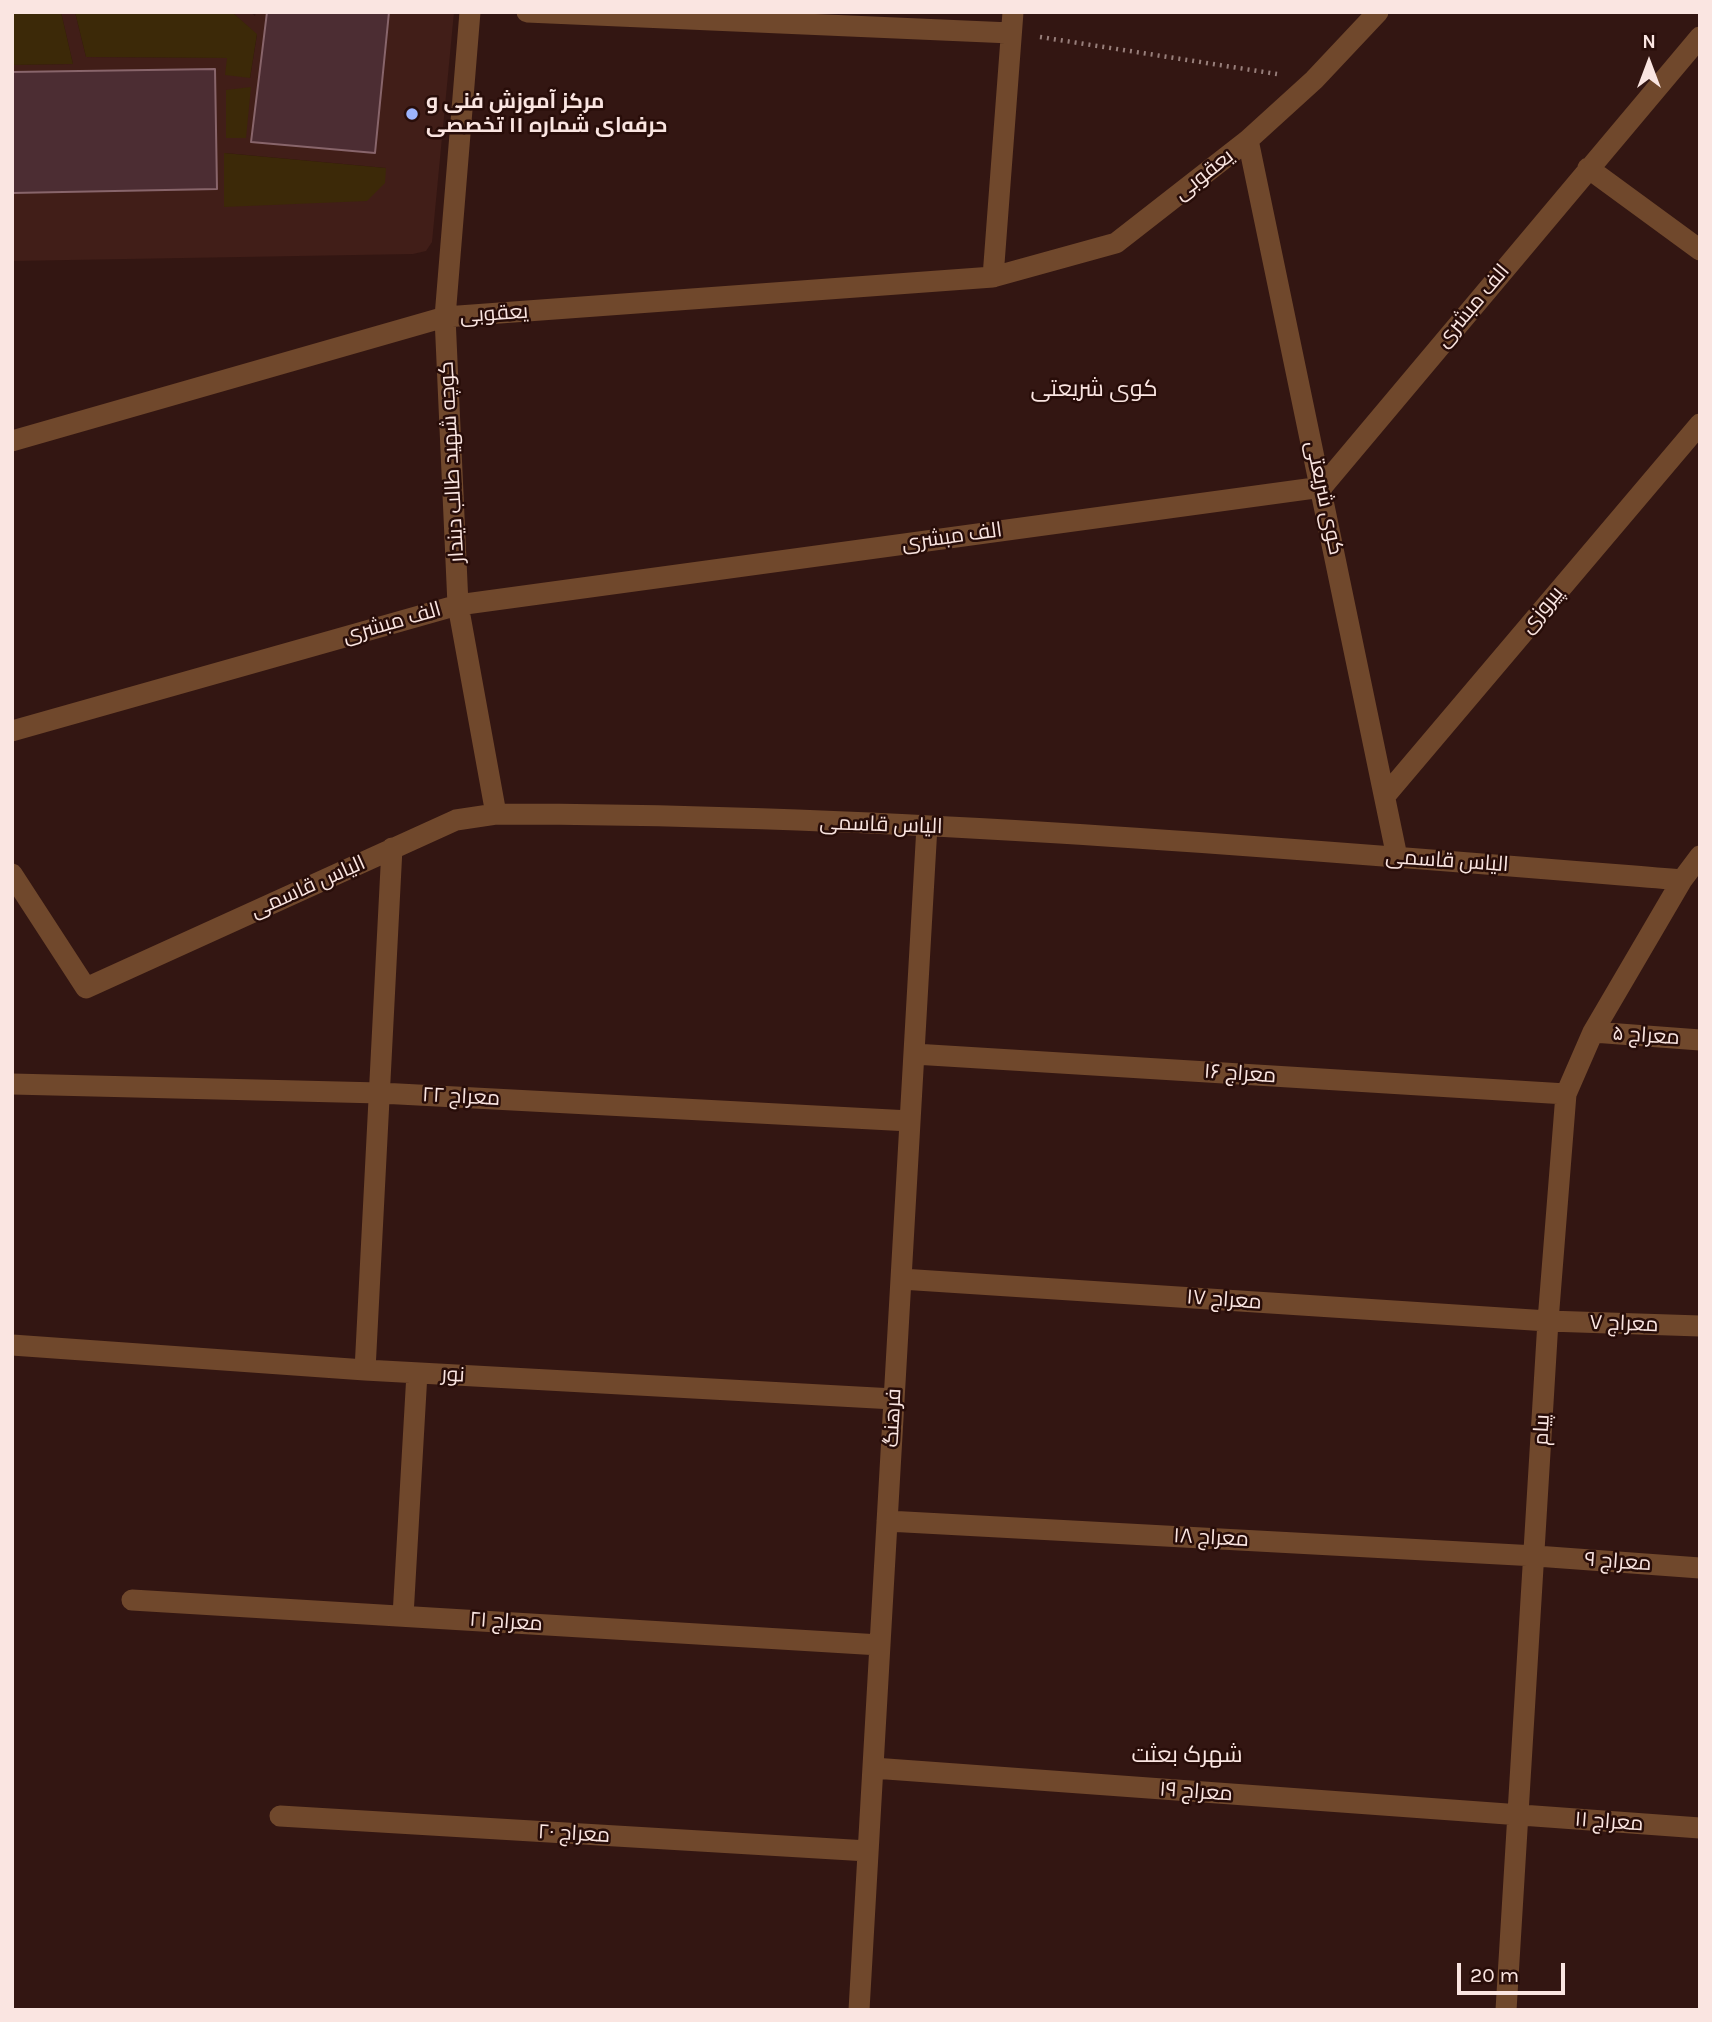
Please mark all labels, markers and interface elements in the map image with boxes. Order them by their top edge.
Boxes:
north arrow [1614,28,1684,98]
text: N [1642,31,1656,53]
place label: مرکز آموزش فنی و حرفه‌ای شماره ۱۱ تخصصی [426,89,667,139]
marker: مرکز آموزش فنی و حرفه‌ای شماره ۱۱ تخصصی [404,106,420,122]
street label: یعقوبی [1169,144,1239,206]
street label: الف مبشری [1431,259,1515,353]
street label: یعقوبی [459,299,529,329]
street label: کوچه شهید طالب دیندار [434,361,470,563]
district label: کوی شریعتی [1030,375,1158,403]
street label: کوی شریعتی [1300,439,1348,557]
street label: الف مبشری [900,517,1004,557]
street label: پیروزی [1515,581,1569,639]
street label: الف مبشری [340,597,444,649]
street label: الیاس قاسمی [819,810,943,840]
street label: الیاس قاسمی [1385,844,1509,878]
street label: الیاس قاسمی [247,850,369,924]
street label: معراج ۵ [1611,1021,1681,1051]
street label: معراج ۱۶ [1203,1059,1277,1089]
street label: معراج ۲۲ [421,1082,501,1112]
street label: معراج ۱۷ [1185,1285,1263,1315]
street label: معراج ۷ [1589,1310,1659,1338]
street label: نور [441,1362,465,1388]
street label: فرهنگ [879,1388,907,1448]
street label: پیام [1529,1414,1555,1446]
street label: معراج ۱۸ [1173,1523,1249,1553]
street label: معراج ۹ [1584,1547,1652,1577]
street label: معراج ۲۱ [468,1607,544,1637]
district label: شهرک بعثت [1132,1741,1242,1769]
street label: معراج ۱۹ [1159,1777,1233,1807]
street label: معراج ۱۱ [1574,1807,1644,1837]
street label: معراج ۲۰ [537,1820,611,1848]
scale bar [1460,1948,1568,1992]
text: 20 m [1470,1963,1519,1987]

